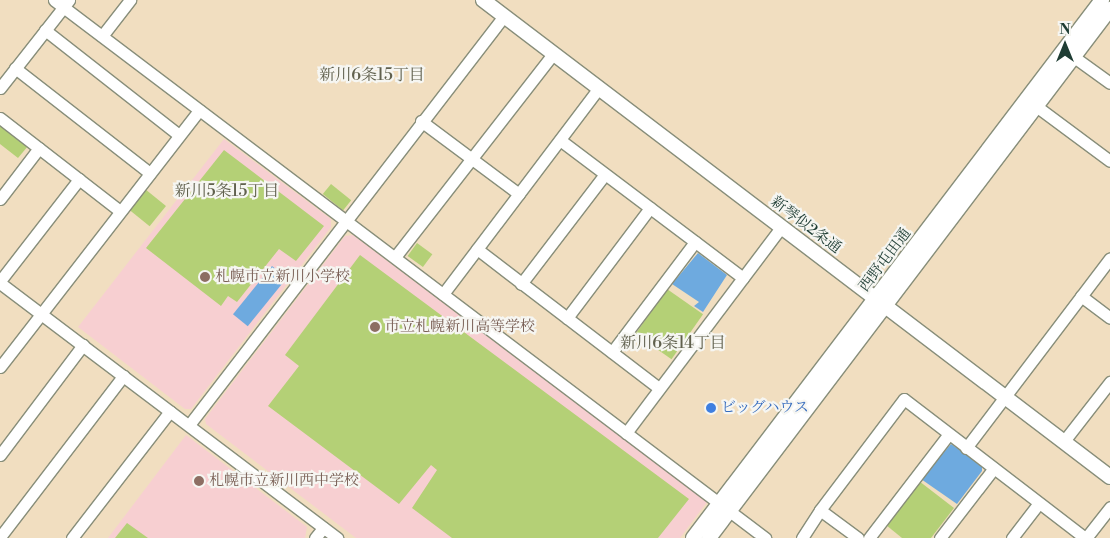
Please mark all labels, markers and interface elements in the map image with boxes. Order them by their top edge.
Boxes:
north arrow [1040,20,1090,70]
text: N [1059,21,1071,39]
district label: 新川6条15丁目 [319,65,425,85]
district label: 新川5条15丁目 [175,181,279,201]
street label: 新琴似2条通 [767,193,845,257]
street label: 西野屯田通 [855,225,915,295]
place label: 札幌市立新川小学校 [215,268,350,286]
marker: 札幌市立新川小学校 [199,271,211,283]
place label: 市立札幌新川高等学校 [385,318,535,336]
marker: 市立札幌新川高等学校 [369,321,381,333]
district label: 新川6条14丁目 [620,333,726,353]
place label: ビッグハウス [721,399,811,417]
marker: ビッグハウス [705,402,717,414]
place label: 札幌市立新川西中学校 [209,472,359,490]
marker: 札幌市立新川西中学校 [193,475,205,487]

